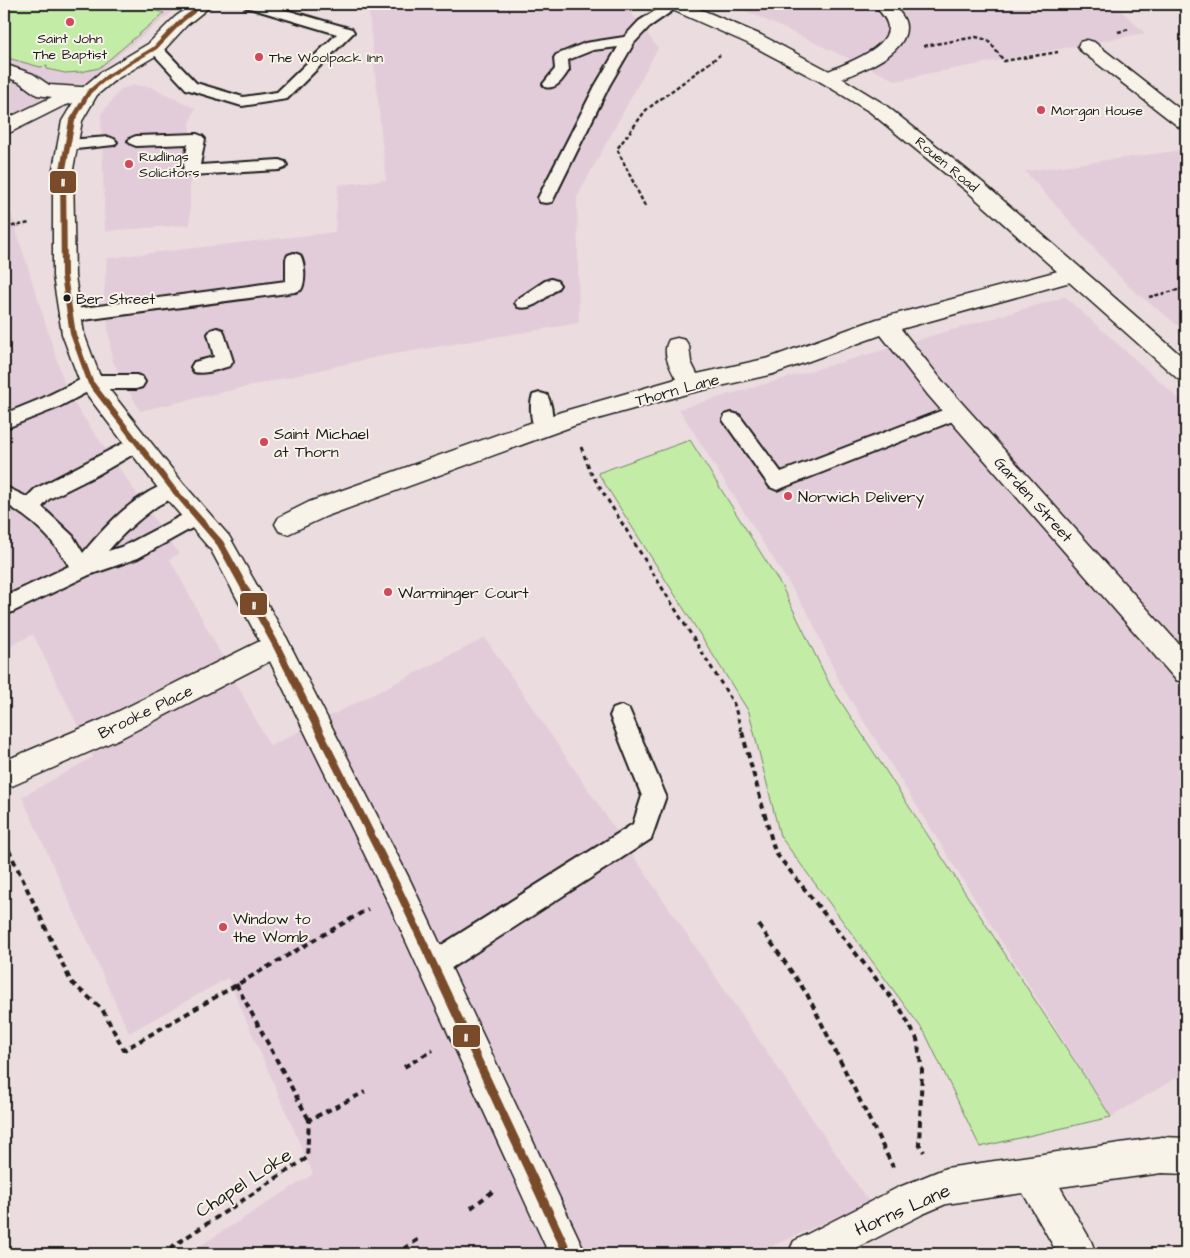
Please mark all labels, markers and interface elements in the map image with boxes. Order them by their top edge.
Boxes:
marker: Saint John The Baptist [64,16,76,28]
place label: Saint John The Baptist [33,29,107,65]
place label: The Woolpack Inn [269,48,383,68]
marker: The Woolpack Inn [253,51,265,63]
place label: Morgan House [1051,101,1144,121]
marker: Morgan House [1035,104,1047,116]
street label: Rouen Road [910,132,982,197]
place label: Rudlings Solicitors [139,147,199,183]
marker: Rudlings Solicitors [123,158,135,170]
line badge: 11 [49,170,77,194]
text: 11 [61,172,65,192]
place label: Ber Street [76,289,155,310]
marker: Ber Street [62,293,72,303]
street label: Thorn Lane [633,368,722,412]
place label: Saint Michael at Thorn [274,423,369,463]
marker: Saint Michael at Thorn [258,436,270,448]
street label: Garden Street [989,452,1078,548]
place label: Norwich Delivery [798,486,924,509]
marker: Norwich Delivery [782,490,794,502]
place label: Warminger Court [398,582,529,605]
marker: Warminger Court [382,586,394,598]
line badge: 11 [239,592,268,616]
text: 11 [252,595,256,615]
street label: Brooke Place [94,679,197,744]
place label: Window to the Womb [233,908,310,948]
marker: Window to the Womb [217,921,229,933]
line badge: 11 [452,1024,481,1048]
text: 11 [464,1027,468,1047]
street label: Chapel Loke [190,1142,297,1224]
street label: Horns Lane [851,1177,955,1243]

